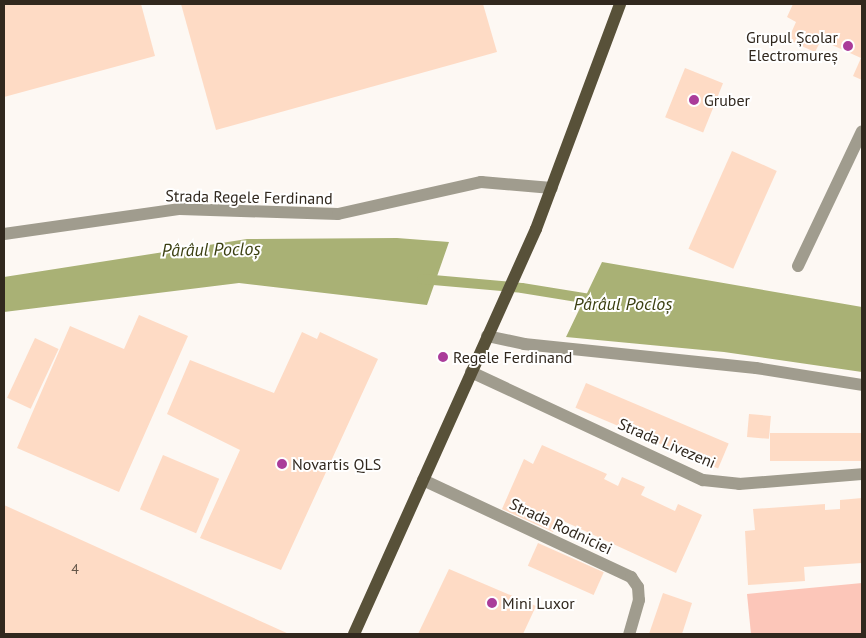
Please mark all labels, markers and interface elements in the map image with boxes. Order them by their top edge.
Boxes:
place label: Grupul Școlar Electromureș [746,27,838,65]
marker: Grupul Școlar Electromureș [842,40,854,52]
place label: Gruber [704,90,750,110]
marker: Gruber [688,94,700,106]
street label: Strada Regele Ferdinand [165,186,333,208]
water label: Pârâul Pocloș [161,238,261,262]
water label: Pârâul Pocloș [574,293,672,315]
place label: Regele Ferdinand [453,347,572,367]
marker: Regele Ferdinand [437,351,449,363]
street label: Strada Livezeni [615,414,719,472]
place label: Novartis QLS [292,454,381,474]
marker: Novartis QLS [276,458,288,470]
street label: Strada Rodniciei [507,494,615,558]
house number: 4 [71,561,79,577]
place label: Mini Luxor [502,593,575,613]
marker: Mini Luxor [486,597,498,609]

